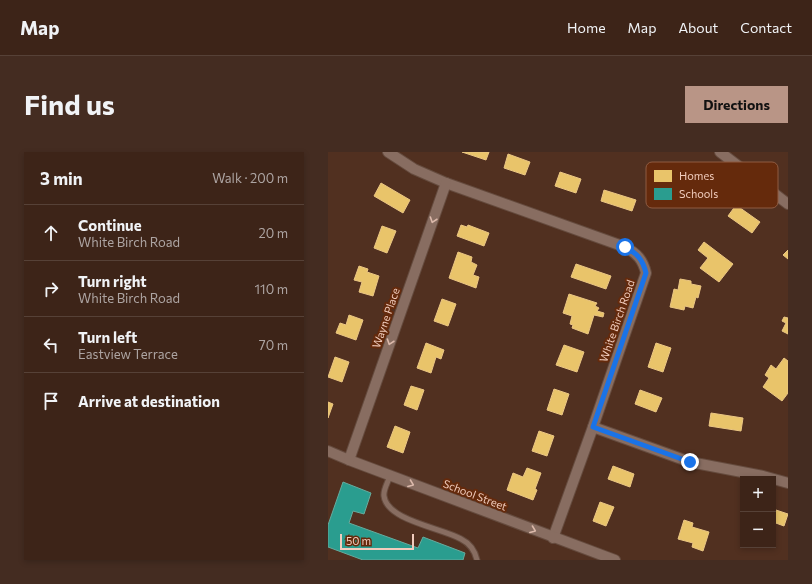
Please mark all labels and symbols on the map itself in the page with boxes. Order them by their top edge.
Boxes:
legend [646,162,778,208]
text: Homes [679,169,714,182]
text: Schools [679,187,718,200]
one-way arrow [430,216,438,223]
route start [616,238,634,256]
street label: White Birch Road [596,278,637,364]
street label: Wayne Place [369,286,402,350]
one-way arrow [387,339,395,346]
route end [681,453,699,471]
street label: School Street [441,476,509,513]
one-way arrow [408,480,415,488]
one-way arrow [529,526,536,534]
scale bar [340,532,414,551]

